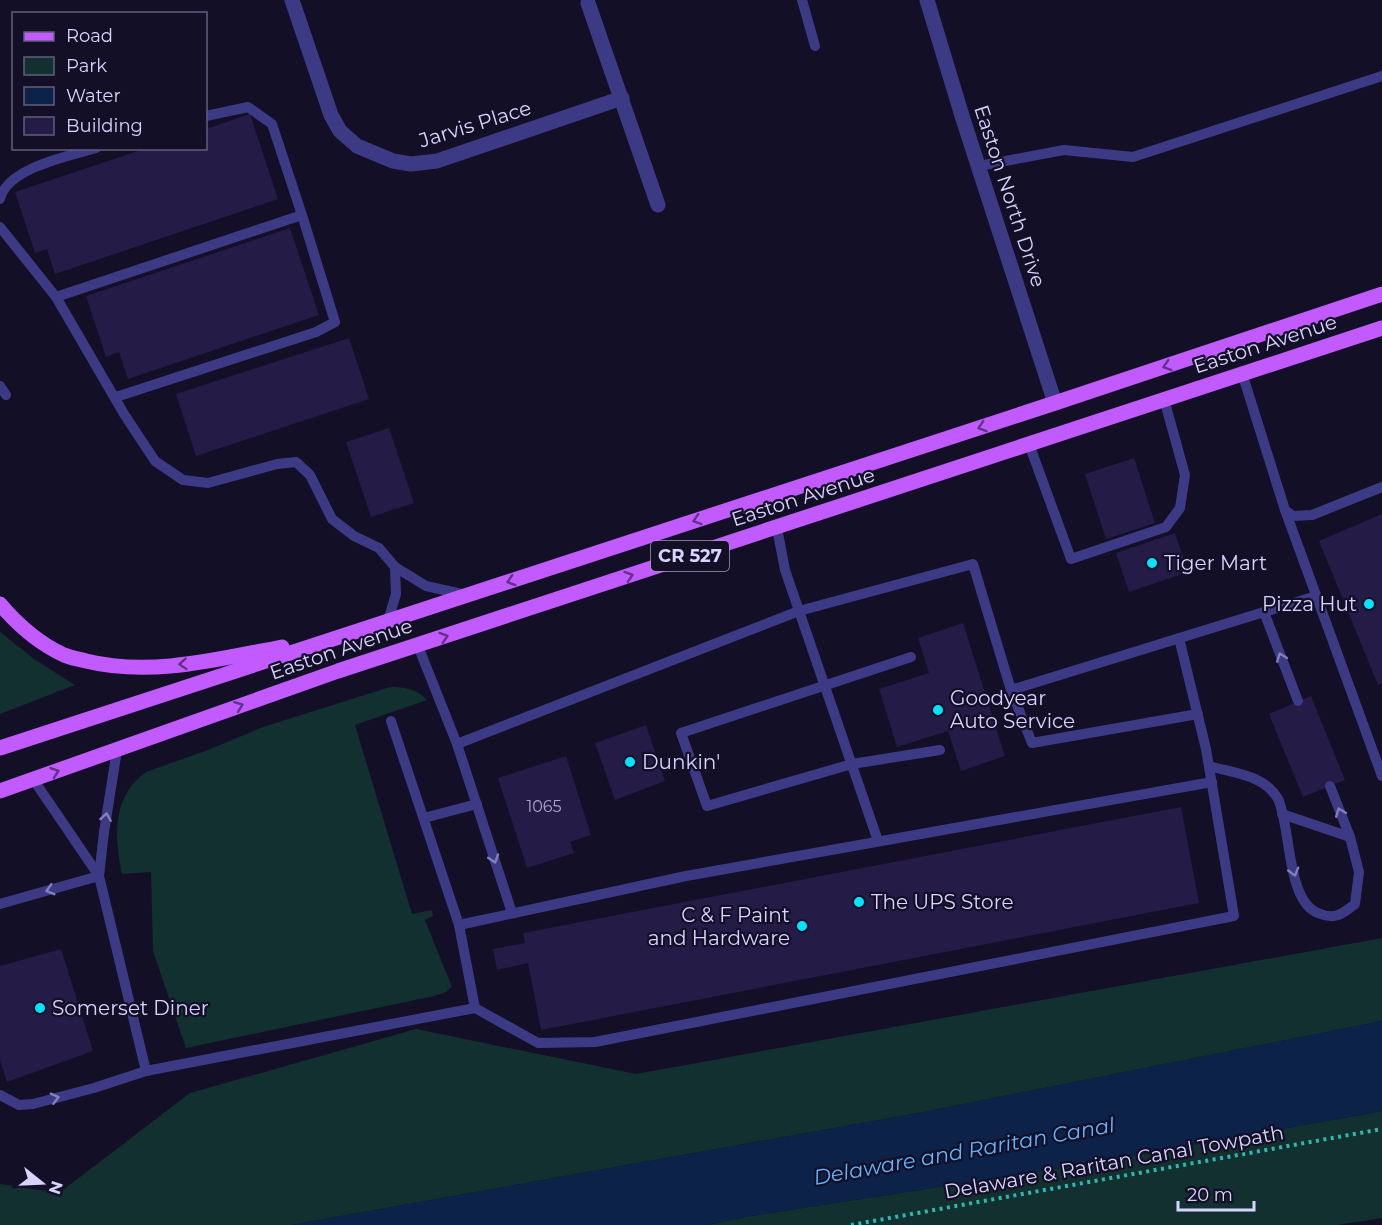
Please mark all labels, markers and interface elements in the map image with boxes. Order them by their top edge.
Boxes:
legend [12,12,207,150]
text: Road [66,25,113,47]
text: Park [66,55,107,77]
text: Water [66,85,121,107]
street label: Jarvis Place [415,96,534,153]
street label: Easton North Drive [969,102,1051,290]
text: Building [66,115,143,137]
street label: Easton Avenue [1190,310,1340,378]
one-way arrow [1162,359,1173,371]
one-way arrow [977,420,988,433]
street label: Easton Avenue [728,463,878,531]
one-way arrow [692,513,703,525]
road number: CR 527 [651,541,729,571]
place label: Tiger Mart [1164,551,1267,575]
marker: Tiger Mart [1145,556,1159,570]
one-way arrow [623,571,634,584]
one-way arrow [506,573,517,586]
place label: Pizza Hut [1262,592,1357,616]
marker: Pizza Hut [1362,597,1376,611]
street label: Easton Avenue [267,613,415,685]
one-way arrow [438,632,449,644]
one-way arrow [1275,652,1288,663]
one-way arrow [178,658,187,671]
place label: Goodyear Auto Service [950,686,1075,733]
one-way arrow [233,701,244,714]
marker: Goodyear Auto Service [931,703,945,717]
place label: Dunkin' [642,750,720,774]
marker: Dunkin' [623,755,637,769]
one-way arrow [49,766,60,779]
house number: 1065 [526,797,562,816]
one-way arrow [1335,807,1348,817]
one-way arrow [99,813,112,823]
one-way arrow [487,853,500,864]
one-way arrow [1287,866,1299,876]
one-way arrow [45,883,56,895]
place label: The UPS Store [871,890,1014,914]
marker: The UPS Store [852,895,866,909]
place label: C & F Paint and Hardware [648,903,790,950]
marker: C & F Paint and Hardware [795,919,809,933]
place label: Somerset Diner [52,996,209,1020]
marker: Somerset Diner [33,1001,47,1015]
one-way arrow [50,1093,60,1106]
water label: Delaware and Raritan Canal [812,1112,1117,1190]
street label: Delaware & Raritan Canal Towpath [942,1120,1286,1204]
north arrow [12,1153,72,1213]
scale bar [1178,1174,1254,1212]
text: N [45,1178,67,1197]
text: 20 m [1187,1184,1233,1206]

